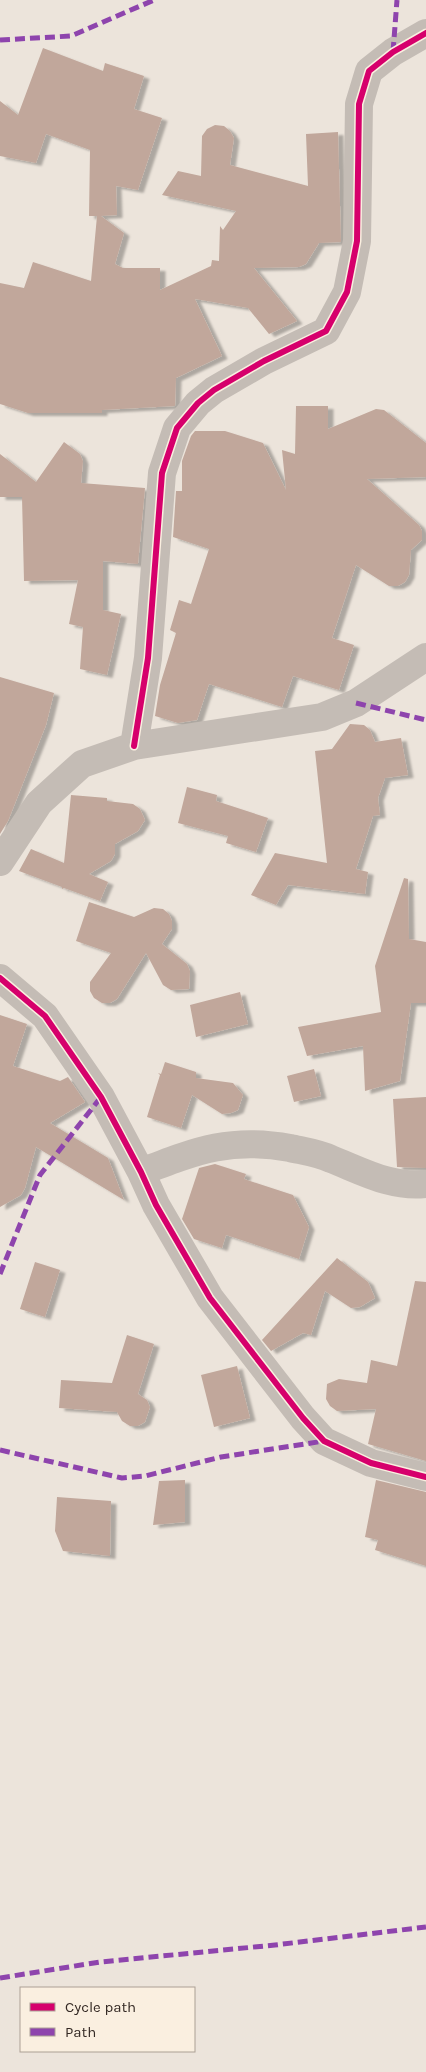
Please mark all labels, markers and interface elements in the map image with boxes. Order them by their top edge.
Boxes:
legend [20,1987,195,2052]
text: Cycle path [65,1998,136,2016]
text: Path [65,2023,96,2041]

